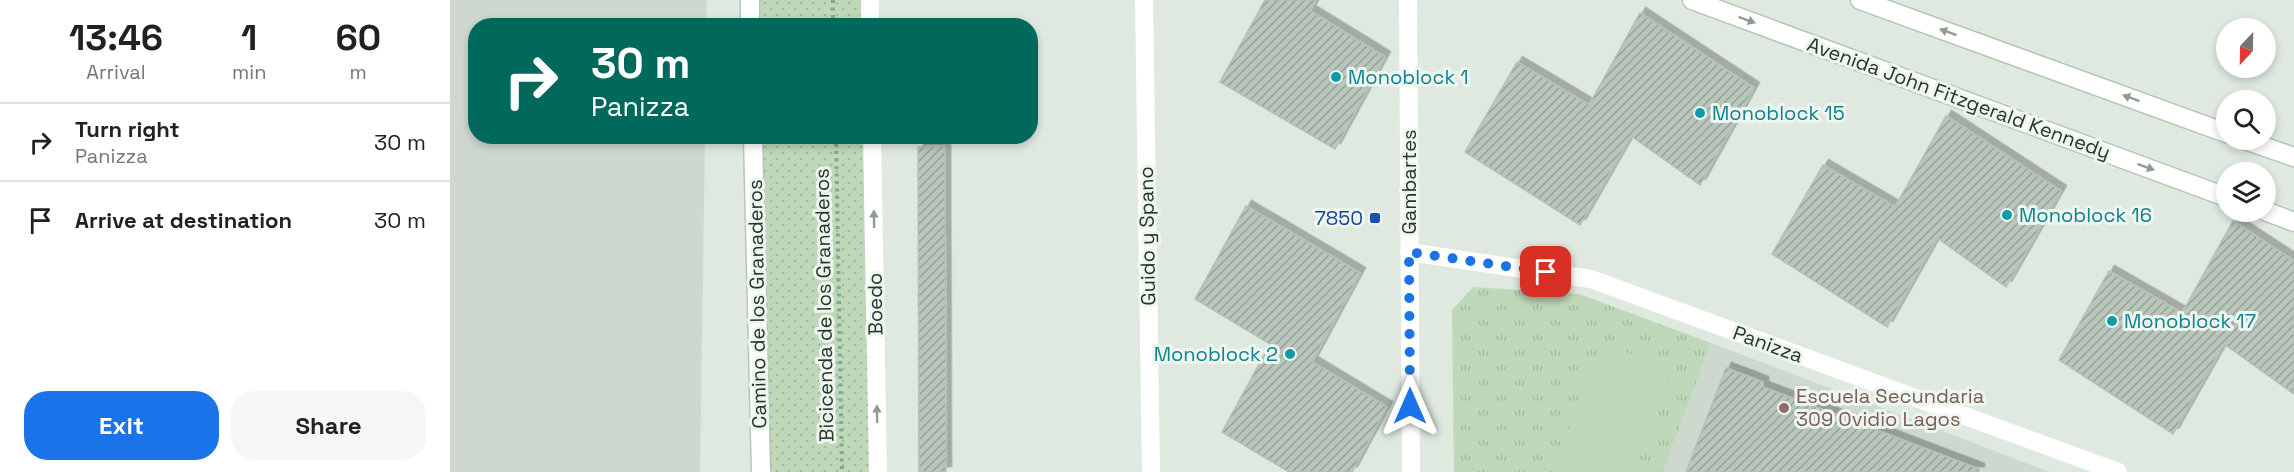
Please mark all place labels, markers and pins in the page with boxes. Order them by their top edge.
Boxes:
place label: Monoblock 1 [1348,64,1469,90]
marker: Monoblock 1 [1329,70,1343,84]
place label: Monoblock 15 [1712,100,1845,126]
marker: Monoblock 15 [1693,106,1707,120]
place label: Monoblock 16 [2019,202,2152,228]
place label: 7850 [1315,205,1363,231]
marker: Monoblock 16 [2000,208,2014,222]
marker: 7850 [1368,211,1382,225]
pin [1520,246,1571,297]
place label: Monoblock 17 [2124,308,2256,334]
marker: Monoblock 17 [2105,314,2119,328]
place label: Monoblock 2 [1154,341,1278,367]
marker: Monoblock 2 [1283,347,1297,361]
place label: Escuela Secundaria 309 Ovidio Lagos [1796,383,1984,432]
marker: Escuela Secundaria 309 Ovidio Lagos [1777,401,1791,415]

